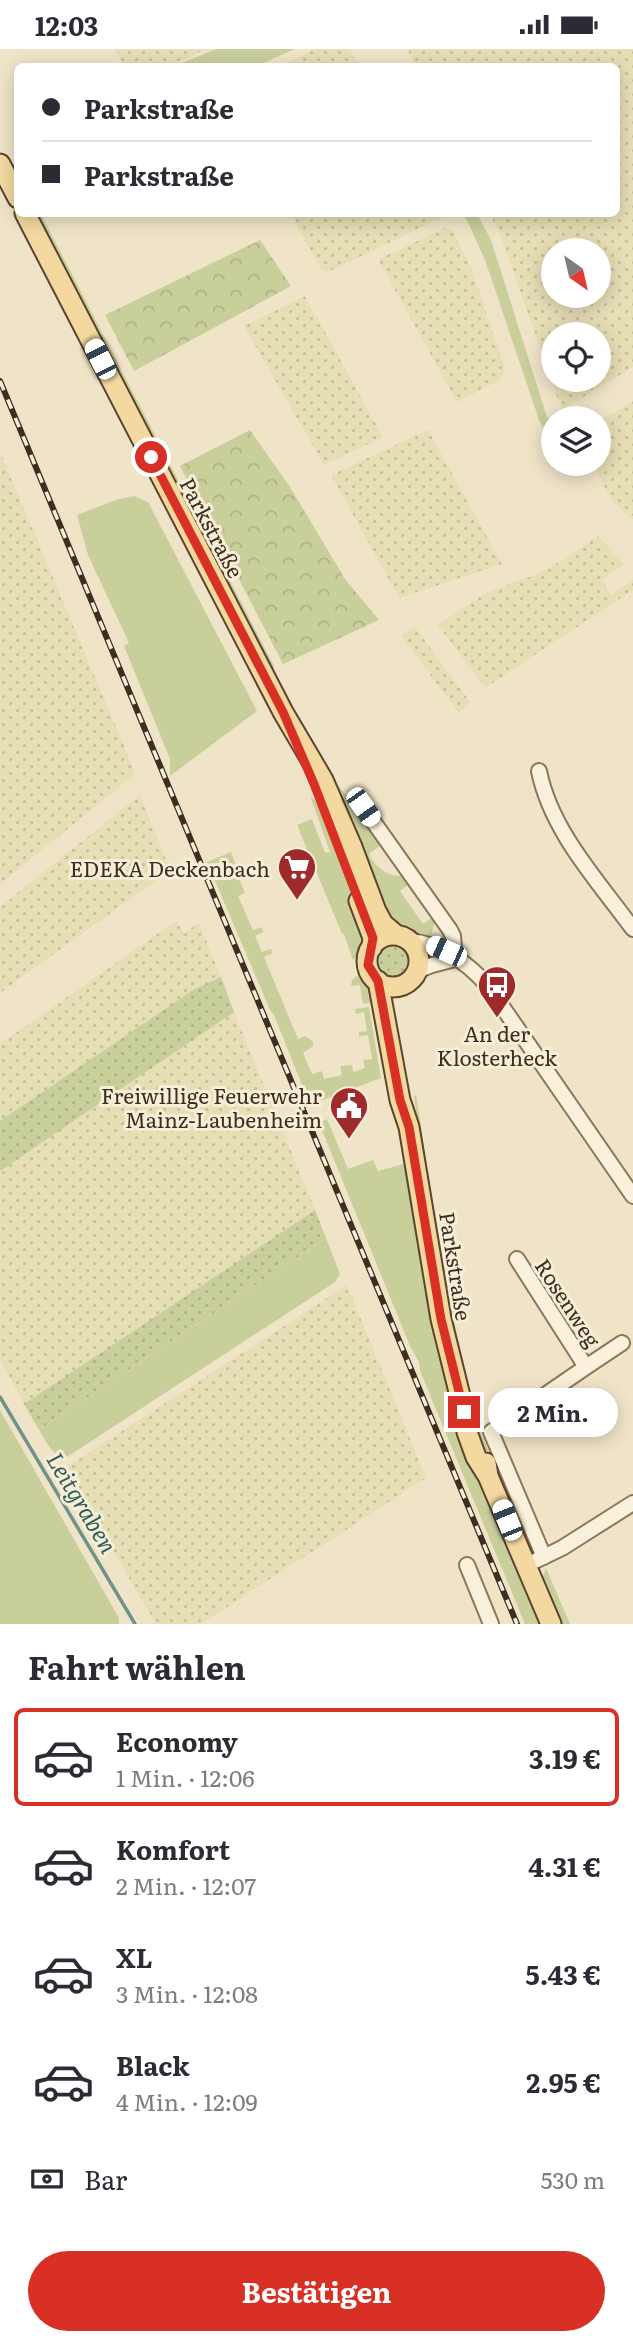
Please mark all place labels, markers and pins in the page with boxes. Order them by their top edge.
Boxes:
supermarket icon: EDEKA Deckenbach [276,846,318,901]
place label: EDEKA Deckenbach [70,852,270,883]
bus stop icon: An der Klosterheck [476,964,518,1019]
place label: An der Klosterheck [437,1017,557,1072]
place label: Freiwillige Feuerwehr Mainz-Laubenheim [101,1079,322,1134]
public building icon: Freiwillige Feuerwehr Mainz-Laubenheim [328,1085,370,1140]

